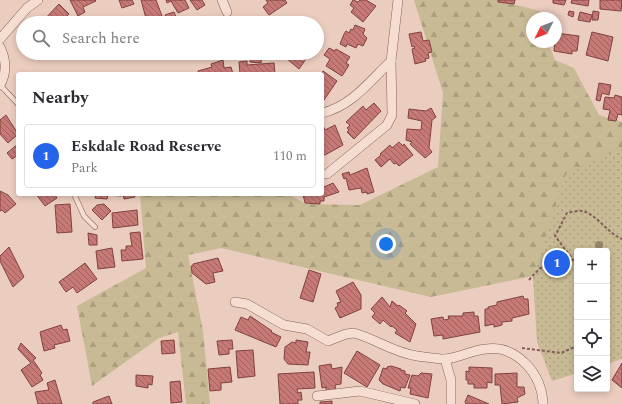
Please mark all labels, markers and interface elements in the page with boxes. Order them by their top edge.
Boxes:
north arrow [526,12,562,48]
search box [16,16,324,60]
icon: search [30,27,52,49]
text: Search here [62,27,140,50]
text: Nearby [32,85,88,111]
text: Eskdale Road Reserve [71,135,222,158]
text: 1 [42,146,50,166]
text: 110 m [273,146,307,166]
text: Park [71,158,98,178]
your location [376,234,396,254]
pin: 1 [544,248,570,278]
map controls [574,248,610,392]
button: + [574,248,610,284]
button: − [574,284,610,320]
button: locate [574,320,610,356]
button: layers [574,356,610,392]

